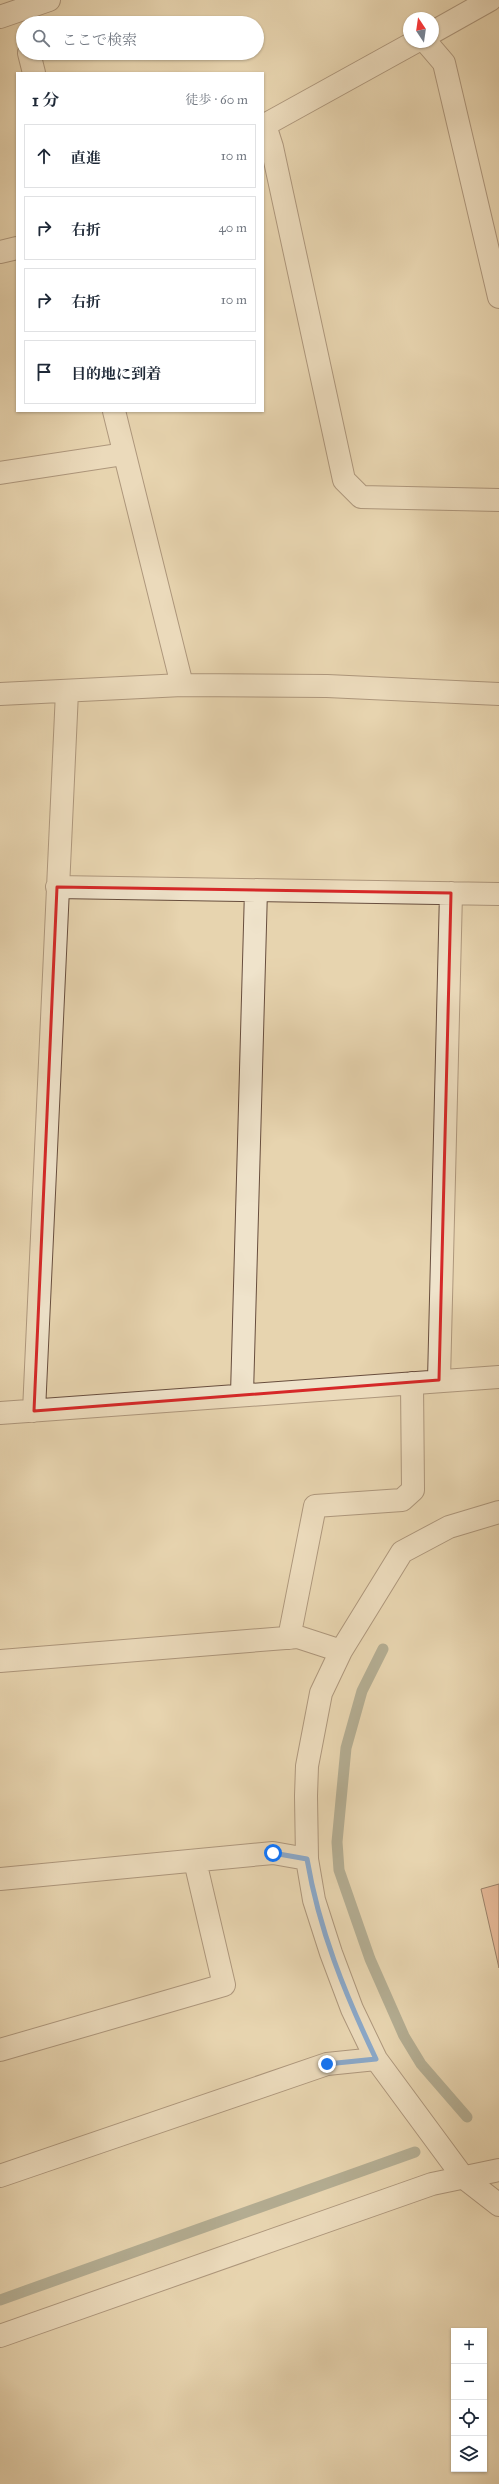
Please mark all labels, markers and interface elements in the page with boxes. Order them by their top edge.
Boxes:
north arrow [403,12,439,48]
search box [16,16,264,60]
icon: search [30,27,52,49]
text: ここで検索 [62,31,137,49]
text: 1 分 [32,90,59,111]
text: 徒歩 · 60 m [186,92,248,108]
icon: ahead [33,145,55,167]
text: 10 m [221,148,247,164]
text: 直進 [71,149,101,167]
icon: right [33,217,55,239]
text: 40 m [218,220,247,236]
text: 右折 [71,221,101,239]
icon: right [33,289,55,311]
text: 10 m [221,292,247,308]
text: 右折 [71,293,101,311]
icon: arrive [33,361,55,383]
text: 目的地に到着 [71,365,161,383]
route start [264,1844,282,1862]
route end [318,2055,336,2073]
map controls [451,2328,487,2472]
button: + [451,2328,487,2364]
button: − [451,2364,487,2400]
button: locate [451,2400,487,2436]
button: layers [451,2436,487,2472]

